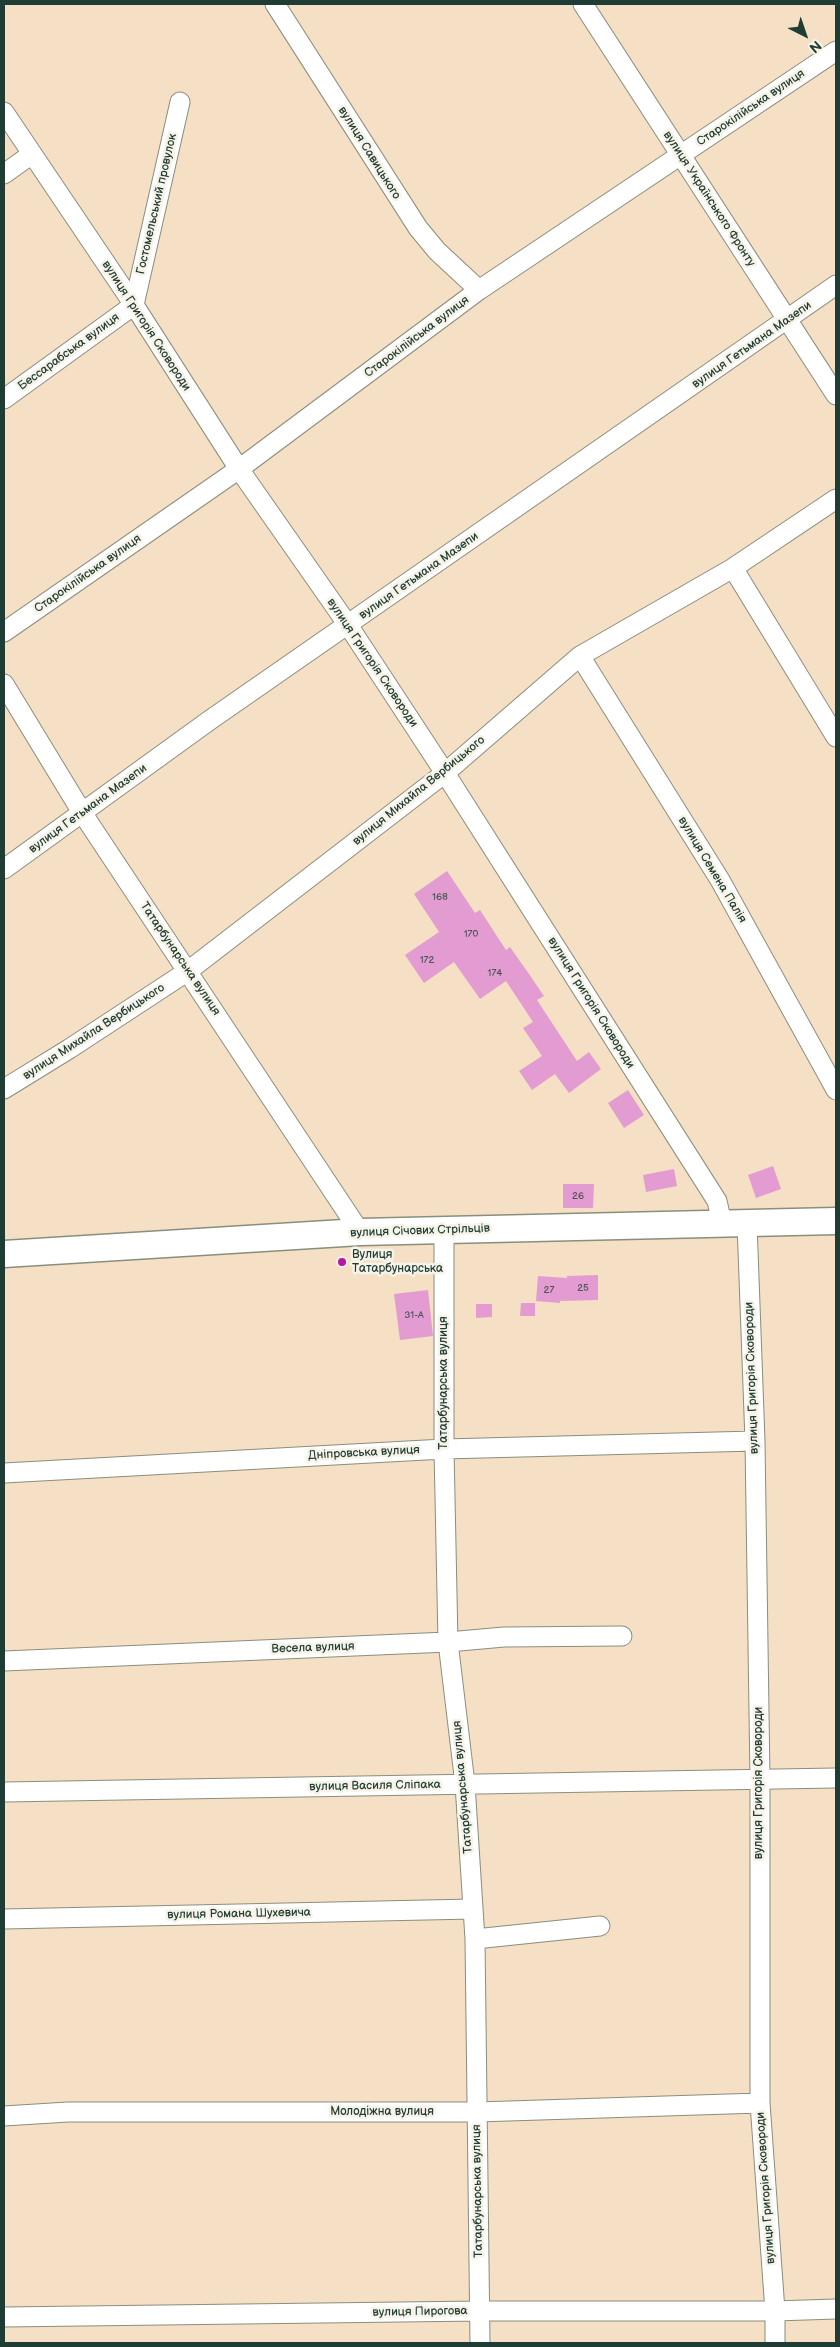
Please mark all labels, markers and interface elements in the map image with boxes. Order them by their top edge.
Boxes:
north arrow [780,10,830,60]
text: N [806,37,825,57]
street label: Старокілійська вулиця [694,67,808,149]
street label: вулиця Савицького [335,104,403,202]
street label: вулиця Українського Фронту [660,129,758,269]
street label: Гостомельський провулок [134,132,180,276]
street label: вулиця Григорія Сковороди [98,258,194,394]
street label: Старокілійська вулиця [362,293,472,381]
street label: вулиця Гетьмана Мазепи [690,298,814,392]
street label: Бессарабська вулиця [16,310,122,394]
street label: вулиця Гетьмана Мазепи [357,529,481,623]
street label: Старокілійська вулиця [32,532,144,616]
street label: вулиця Григорія Сковороди [323,596,421,730]
street label: вулиця Михайла Вербицького [350,733,488,849]
street label: вулиця Гетьмана Мазепи [26,761,150,857]
street label: вулиця Семена Палія [675,814,749,926]
house number: 168 [432,891,448,903]
street label: Татарбунарська вулиця [137,900,223,1018]
house number: 170 [464,928,478,940]
street label: вулиця Григорія Сковороди [545,935,637,1071]
house number: 172 [420,954,434,966]
house number: 174 [488,967,502,979]
street label: вулиця Михайла Вербицького [21,981,167,1083]
house number: 26 [572,1190,584,1202]
street label: вулиця Січових Стрільців [350,1221,490,1241]
place label: Вулиця Татарбунарська [352,1248,443,1276]
marker: Вулиця Татарбунарська [336,1256,348,1268]
house number: 25 [577,1282,589,1294]
house number: 27 [544,1284,554,1296]
street label: вулиця Григорія Сковороди [742,1302,762,1454]
house number: 31-А [404,1309,424,1321]
street label: Татарбунарська вулиця [437,1316,451,1450]
street label: Дніпровська вулиця [308,1443,420,1463]
street label: Весела вулиця [271,1639,355,1657]
street label: вулиця Григорія Сковороди [752,1707,766,1859]
street label: Татарбунарська вулиця [450,1720,476,1854]
street label: вулиця Василя Сліпака [309,1778,441,1794]
street label: вулиця Романа Шухевича [167,1906,311,1922]
street label: Молодіжна вулиця [330,2105,434,2119]
street label: вулиця Григорія Сковороди [754,2111,778,2265]
street label: Татарбунарська вулиця [470,2124,486,2258]
street label: вулиця Пирогова [372,2304,468,2320]

